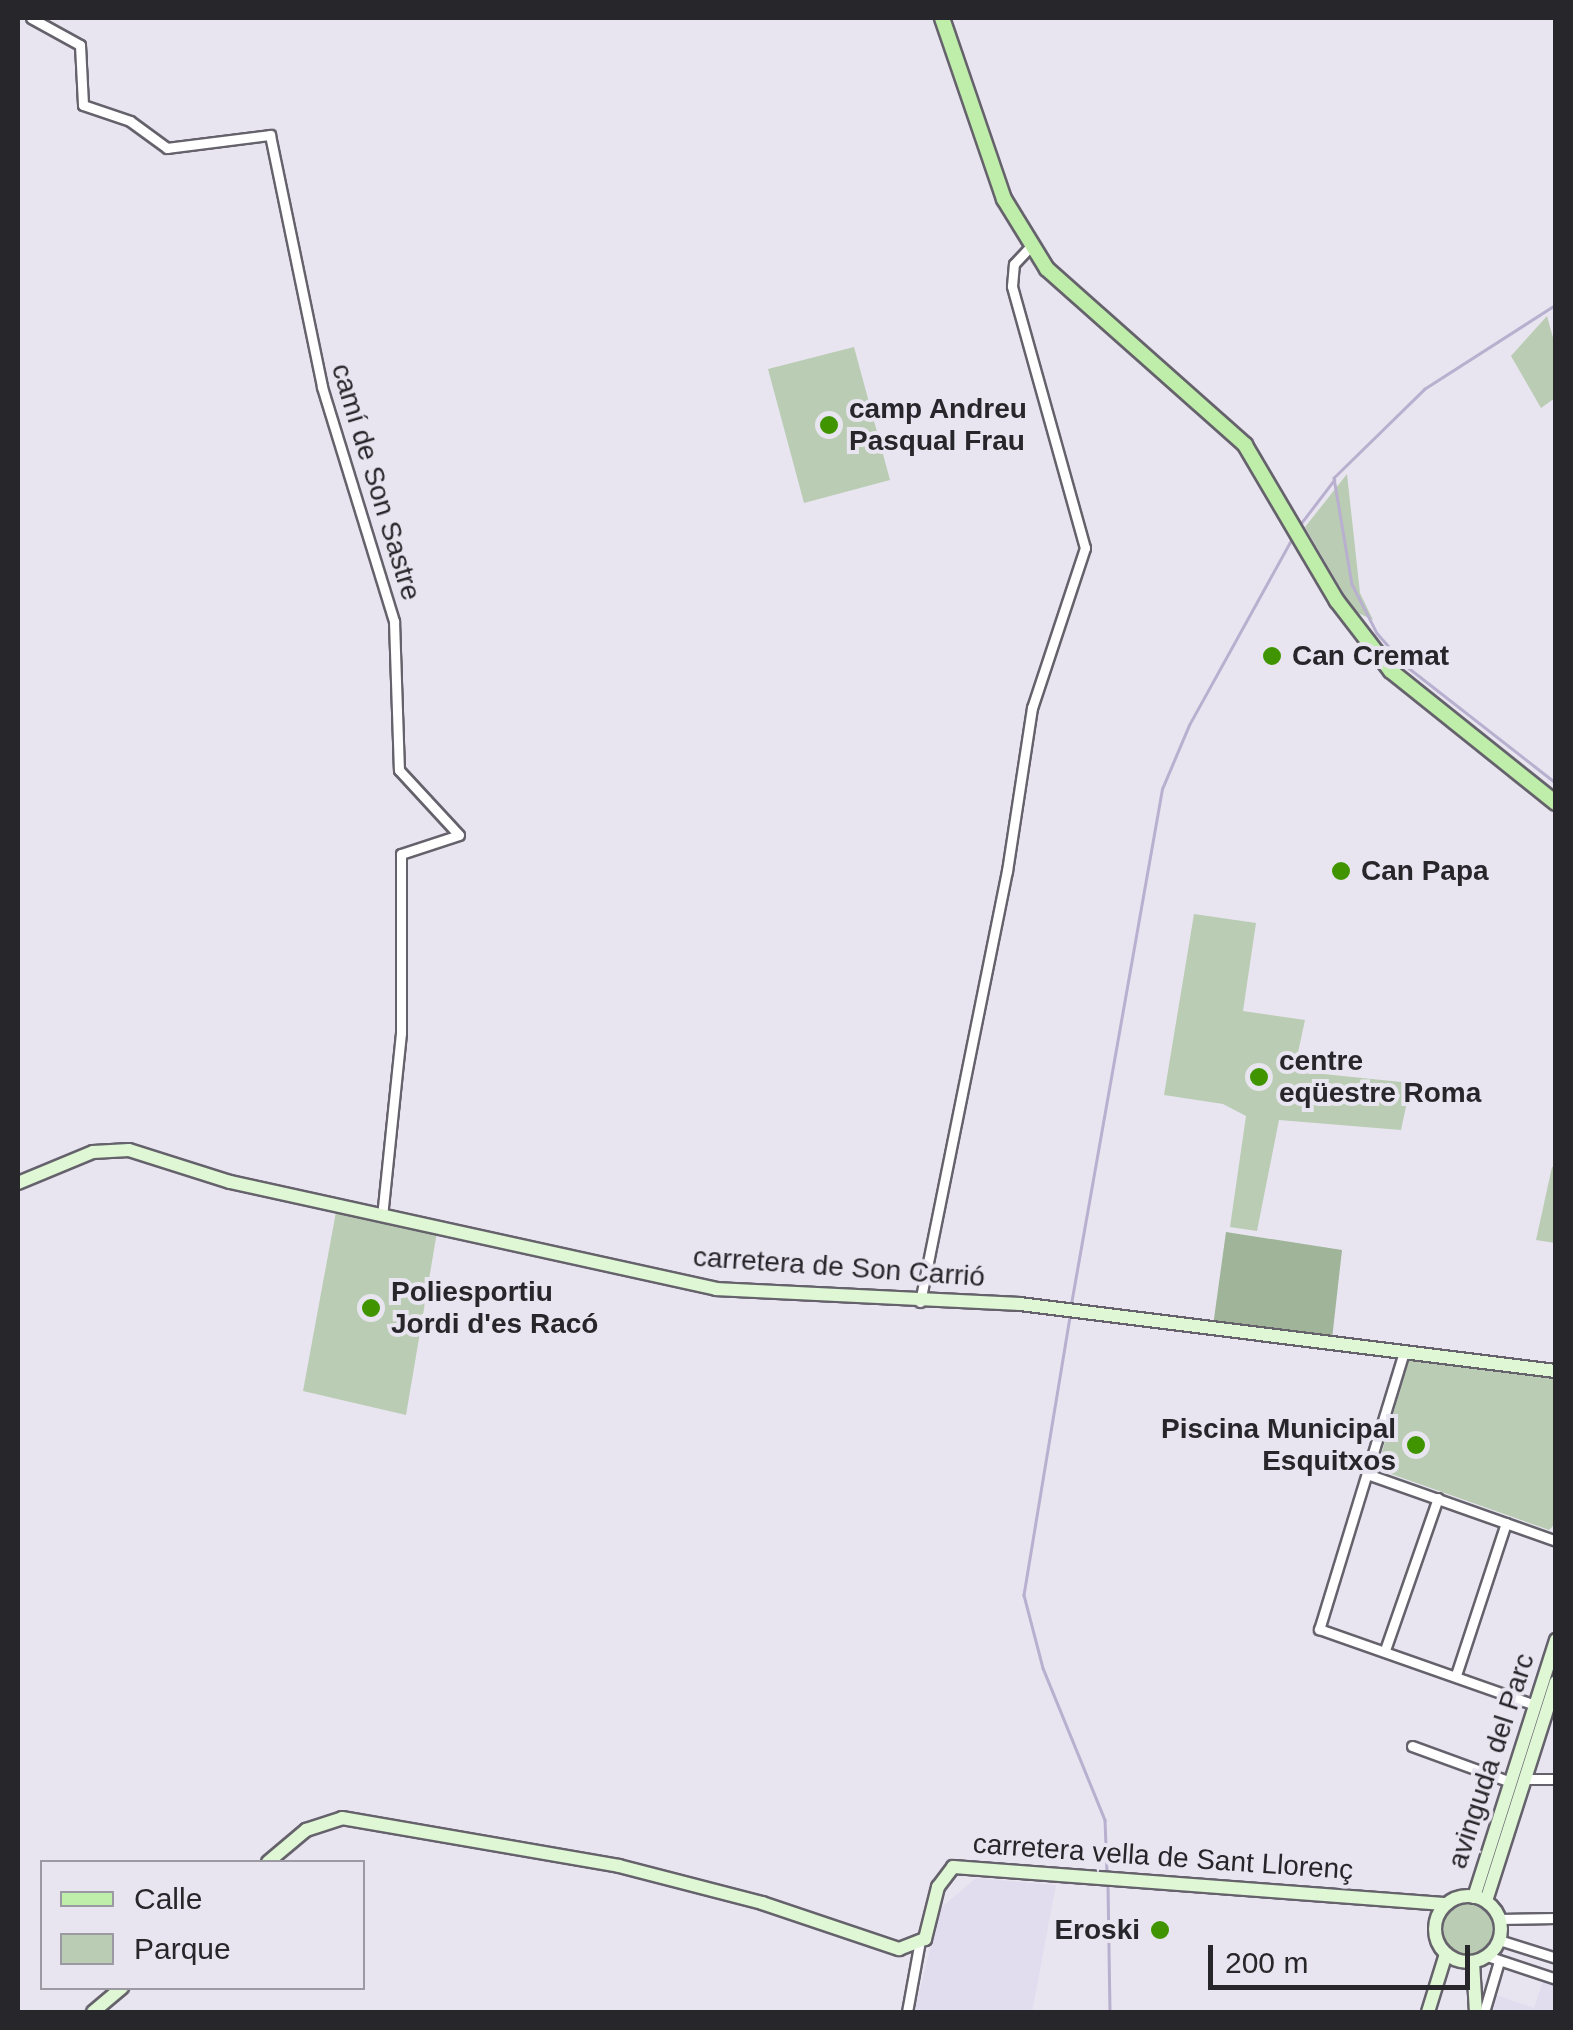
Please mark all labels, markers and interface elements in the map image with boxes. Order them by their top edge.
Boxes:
street label: camí de Son Sastre [324,360,428,604]
place label: camp Andreu Pasqual Frau [849,392,1028,458]
marker: camp Andreu Pasqual Frau [818,414,840,436]
place label: Can Cremat [1292,639,1449,673]
marker: Can Cremat [1261,645,1283,667]
place label: Can Papa [1361,854,1489,888]
marker: Can Papa [1330,860,1352,882]
place label: centre eqüestre Roma [1279,1044,1481,1110]
marker: centre eqüestre Roma [1248,1066,1270,1088]
street label: carretera de Son Carrió [692,1240,986,1294]
place label: Poliesportiu Jordi d'es Racó [391,1275,598,1341]
marker: Poliesportiu Jordi d'es Racó [360,1297,382,1319]
place label: Piscina Municipal Esquitxos [1161,1412,1396,1478]
marker: Piscina Municipal Esquitxos [1405,1434,1427,1456]
street label: avinguda del Parc [1440,1649,1542,1873]
street label: carretera vella de Sant Llorenç [972,1827,1354,1887]
legend [40,1860,365,1990]
text: Calle [134,1882,202,1915]
place label: Eroski [1054,1913,1140,1947]
marker: Eroski [1149,1919,1171,1941]
scale bar [1213,1925,1476,1987]
text: Parque [134,1932,231,1965]
text: 200 m [1225,1946,1308,1979]

